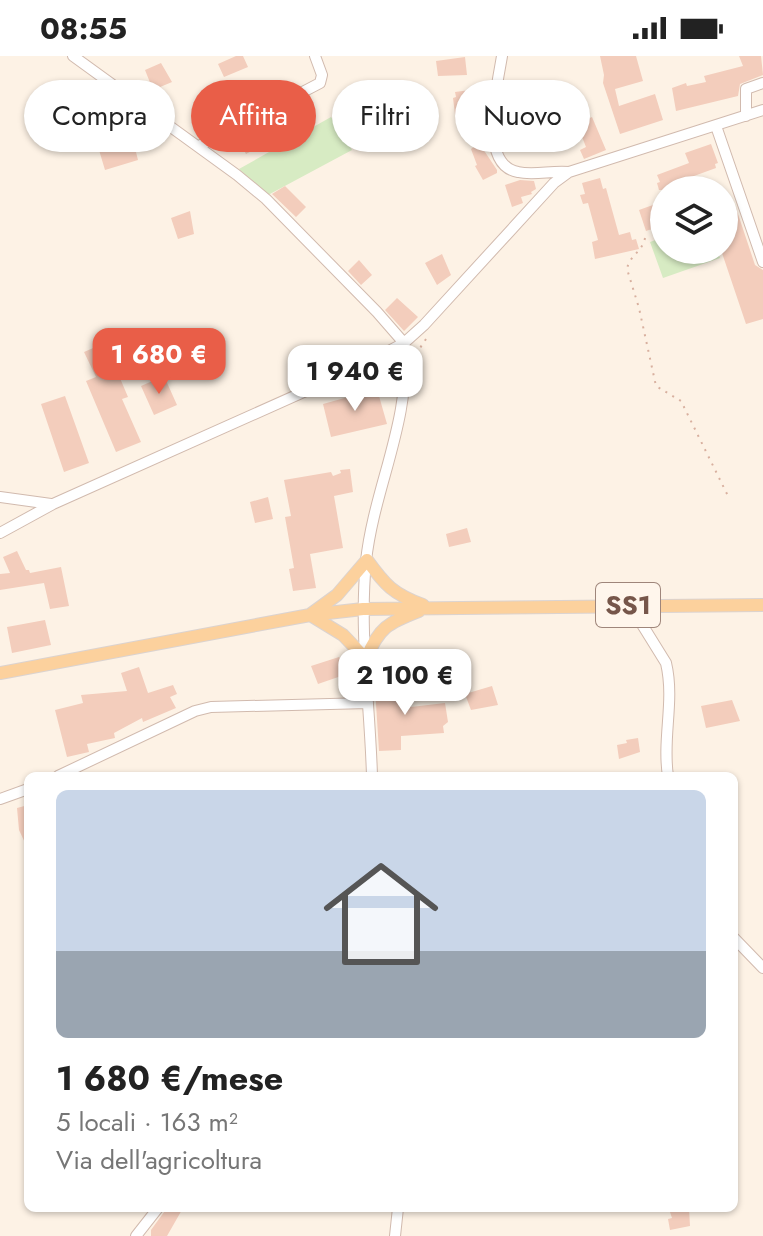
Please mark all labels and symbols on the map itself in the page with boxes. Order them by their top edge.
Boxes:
pin: 1 680 € [85,328,233,396]
pin: 1 940 € [281,345,429,413]
road number: SS1 [596,583,660,627]
pin: 2 100 € [331,649,479,717]

